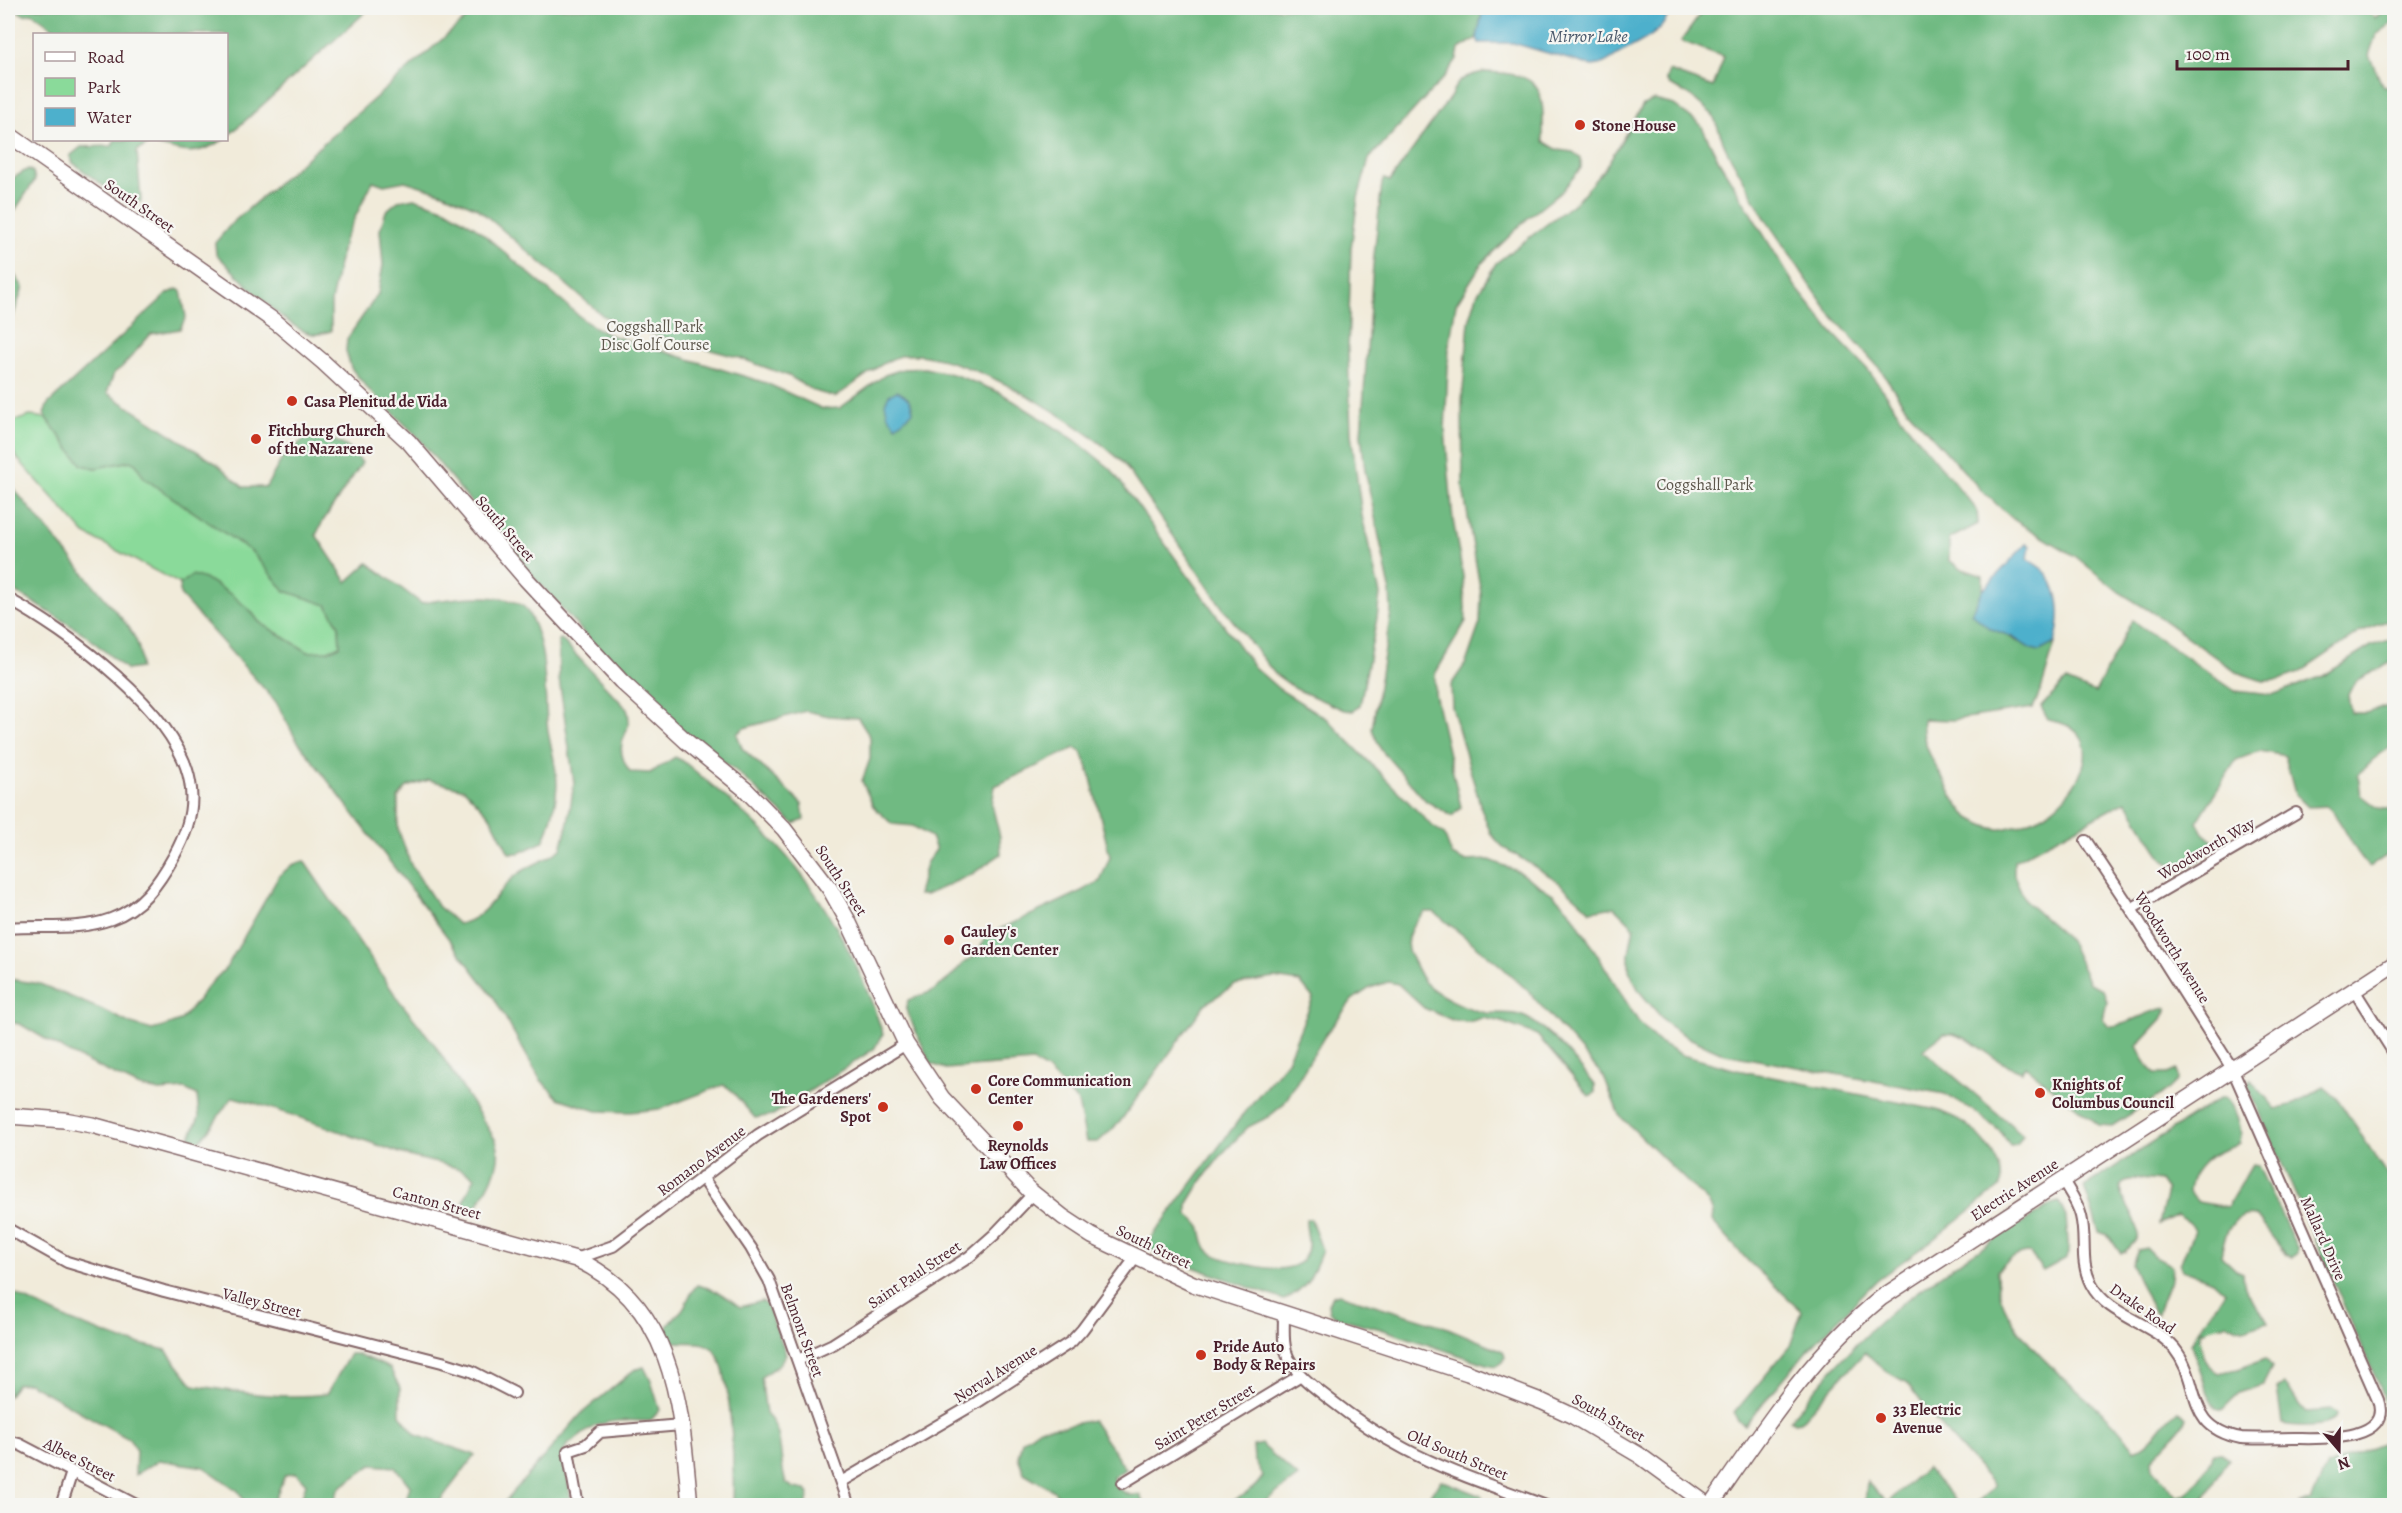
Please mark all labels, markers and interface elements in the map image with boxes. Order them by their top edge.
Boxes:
water label: Mirror Lake [1548,24,1628,48]
legend [33,33,228,141]
scale bar [2177,33,2348,71]
text: 100 m [2186,42,2230,66]
text: Road [87,45,125,69]
text: Park [87,75,121,99]
text: Water [86,105,132,129]
place label: Stone House [1592,115,1676,137]
marker: Stone House [1573,118,1587,132]
street label: South Street [100,174,179,238]
park label: Coggshall Park Disc Golf Course [601,316,709,356]
place label: Casa Plenitud de Vida [304,391,448,413]
marker: Casa Plenitud de Vida [285,394,299,408]
place label: Fitchburg Church of the Nazarene [268,420,386,460]
marker: Fitchburg Church of the Nazarene [249,432,263,446]
park label: Coggshall Park [1656,474,1754,496]
street label: South Street [470,491,540,566]
street label: Woodworth Way [2153,812,2260,886]
street label: South Street [810,841,872,921]
street label: Woodworth Avenue [2128,887,2215,1008]
place label: Cauley's Garden Center [961,921,1059,961]
marker: Cauley's Garden Center [942,933,956,947]
place label: Core Communication Center [988,1070,1131,1110]
place label: Knights of Columbus Council [2052,1074,2175,1114]
marker: Core Communication Center [969,1082,983,1096]
marker: Knights of Columbus Council [2033,1086,2047,1100]
place label: The Gardeners' Spot [772,1088,872,1128]
marker: The Gardeners' Spot [876,1100,890,1114]
marker: Reynolds Law Offices [1011,1119,1025,1133]
street label: Romano Avenue [653,1120,750,1201]
place label: Reynolds Law Offices [979,1135,1057,1175]
street label: Electric Avenue [1966,1153,2063,1227]
street label: Canton Street [390,1181,483,1225]
street label: Mallard Drive [2295,1193,2351,1284]
street label: South Street [1112,1219,1195,1275]
street label: Saint Paul Street [863,1235,966,1314]
street label: Drake Road [2105,1278,2180,1340]
street label: Belmont Street [775,1280,829,1380]
street label: Valley Street [219,1282,304,1323]
place label: Pride Auto Body & Repairs [1213,1336,1316,1376]
street label: Norval Avenue [950,1339,1041,1408]
marker: Pride Auto Body & Repairs [1194,1348,1208,1362]
street label: Saint Peter Street [1150,1378,1259,1456]
street label: South Street [1568,1388,1649,1448]
place label: 33 Electric Avenue [1892,1399,1961,1439]
marker: 33 Electric Avenue [1874,1411,1888,1425]
north arrow [2309,1420,2369,1480]
street label: Old South Street [1404,1424,1512,1486]
street label: Albee Street [39,1432,119,1487]
text: N [2334,1451,2353,1476]

